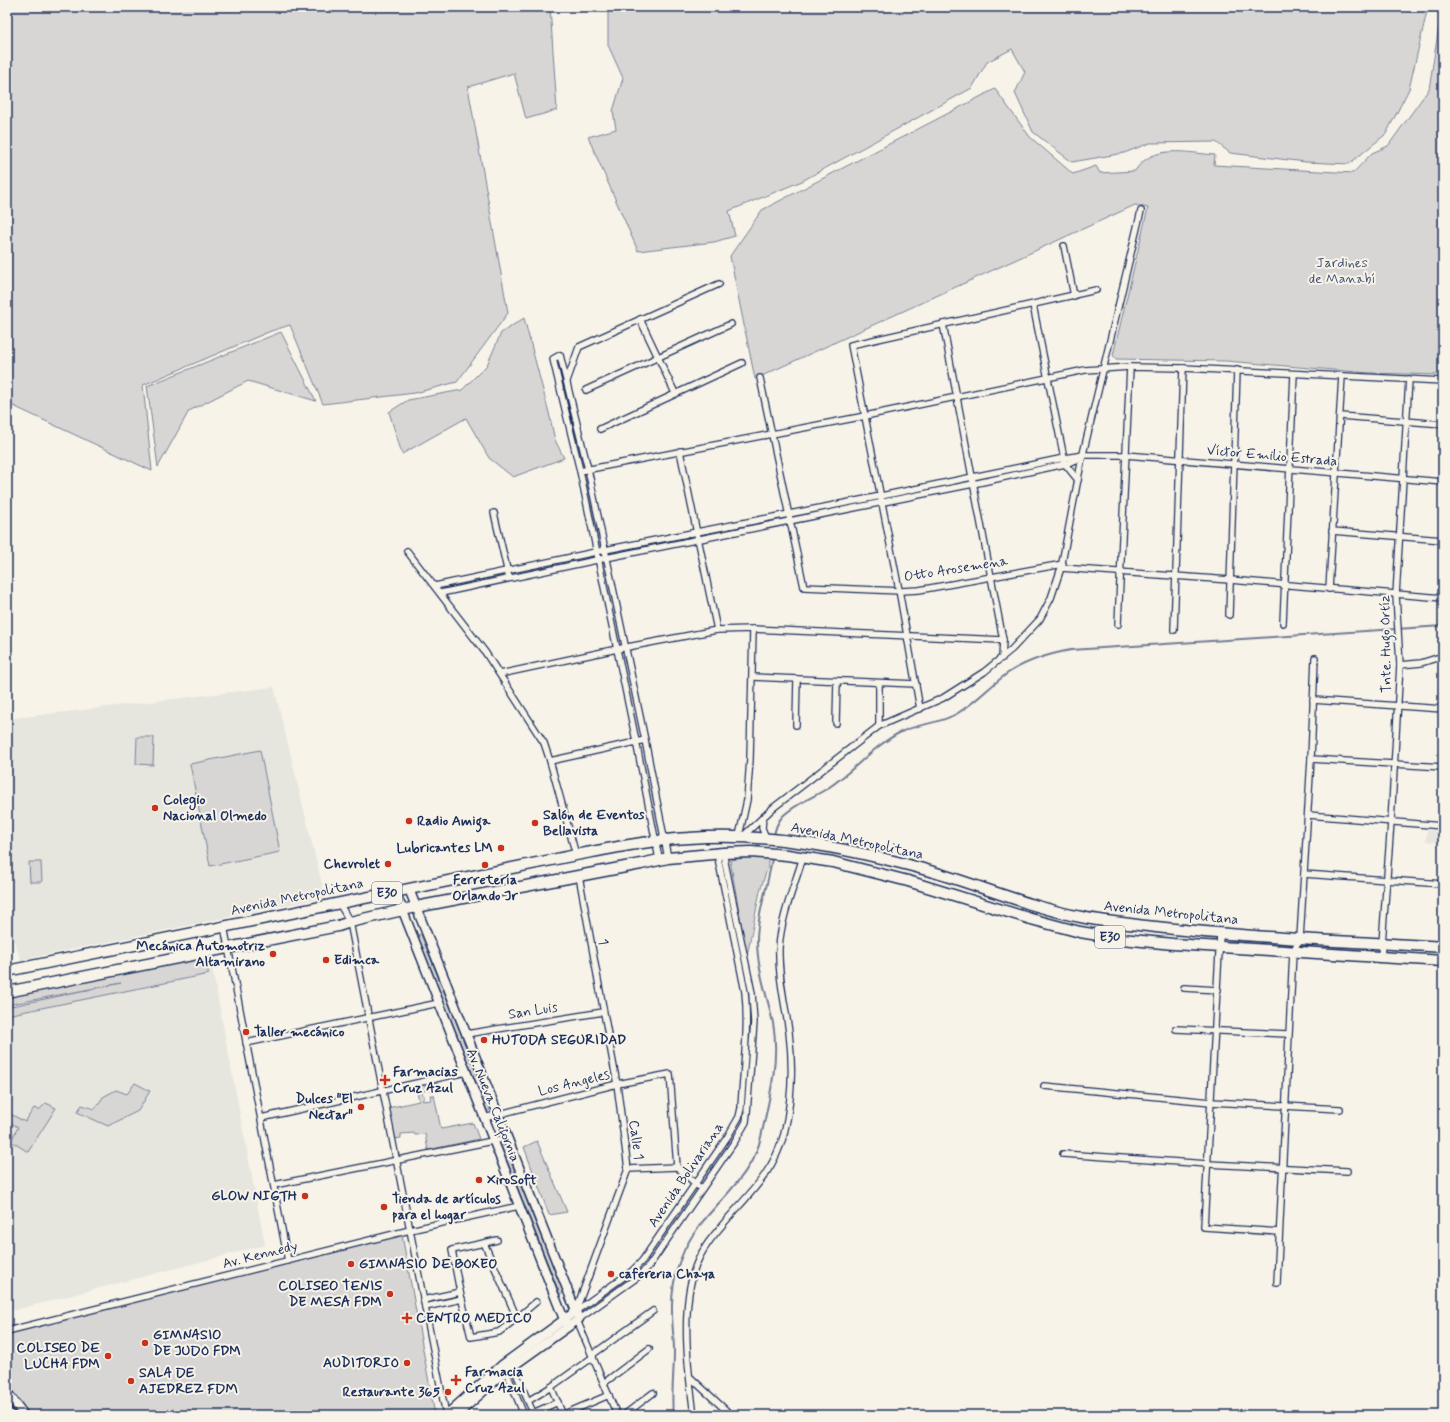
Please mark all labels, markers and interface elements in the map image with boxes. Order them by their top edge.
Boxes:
park label: Jardines de Manabí [1309,254,1375,288]
street label: Víctor Emilio Estrada [1206,441,1338,471]
street label: Otto Arosemena [903,552,1010,586]
street label: Tnte. Hugo Ortíz [1376,595,1398,693]
place label: Colegio Nacional Olmedo [163,791,267,825]
marker: Colegio Nacional Olmedo [150,803,160,813]
place label: Salón de Eventos Bellavista [543,806,645,840]
place label: Radio Amiga [417,812,491,833]
marker: Radio Amiga [404,816,414,826]
marker: Salón de Eventos Bellavista [530,818,540,828]
street label: Avenida Metropolitana [789,818,925,864]
place label: Lubricantes LM [396,839,493,857]
marker: Lubricantes LM [496,843,506,853]
place label: Chevrolet [323,855,381,873]
marker: Chevrolet [383,859,393,869]
marker: Ferretería Orlando Jr [480,860,490,870]
place label: Ferretería Orlando Jr [452,871,518,905]
street label: Avenida Metropolitana [229,874,365,920]
road number: E30 [372,882,402,904]
street label: Avenida Metropolitana [1103,897,1239,929]
road number: E30 [1095,926,1125,948]
place label: Mecánica Automotriz Altamirano [136,937,265,971]
street label: 1 [594,937,612,947]
marker: Mecánica Automotriz Altamirano [268,949,278,959]
place label: Edimca [334,951,380,969]
marker: Edimca [321,955,331,965]
street label: San Luis [507,998,559,1024]
place label: Taller mecánico [254,1023,345,1041]
marker: Taller mecánico [241,1027,251,1037]
place label: HUTODA SEGURIDAD [492,1031,626,1049]
marker: HUTODA SEGURIDAD [479,1035,489,1045]
street label: Av. Nueva California [460,1046,524,1165]
place label: Farmacias Cruz Azul [393,1063,459,1097]
street label: Los Angeles [536,1065,612,1101]
marker: Farmacias Cruz Azul [380,1075,390,1085]
place label: Dulces "El Nectar" [296,1090,353,1124]
marker: Dulces "El Nectar" [356,1102,366,1112]
street label: Calle 1 [624,1119,648,1161]
street label: Avenida Bolivariana [644,1119,728,1231]
place label: XiroSoft [487,1171,537,1189]
marker: XiroSoft [474,1175,484,1185]
place label: GLOW NIGTH [211,1187,297,1205]
place label: Tienda de artículos para el hogar [392,1190,501,1225]
marker: GLOW NIGTH [300,1191,310,1201]
marker: Tienda de artículos para el hogar [379,1202,389,1212]
street label: Av. Kennedy [221,1237,299,1273]
place label: GIMNASIO DE BOXEO [359,1255,497,1273]
marker: GIMNASIO DE BOXEO [346,1259,356,1269]
place label: cafereria Chaya [619,1265,715,1283]
marker: cafereria Chaya [606,1269,616,1279]
place label: COLISEO TENIS DE MESA FDM [278,1277,382,1311]
marker: COLISEO TENIS DE MESA FDM [385,1289,395,1299]
place label: CENTRO MEDICO [416,1309,532,1327]
marker: CENTRO MEDICO [401,1312,413,1324]
place label: GIMNASIO DE JUDO FDM [153,1326,241,1360]
marker: GIMNASIO DE JUDO FDM [140,1338,150,1348]
place label: COLISEO DE LUCHA FDM [17,1339,100,1373]
marker: COLISEO DE LUCHA FDM [103,1351,113,1361]
place label: AUDITORIO [323,1354,399,1372]
marker: AUDITORIO [402,1358,412,1368]
place label: Farmacia Cruz Azul [465,1363,525,1397]
place label: SALA DE AJEDREZ FDM [139,1364,238,1398]
marker: Farmacia Cruz Azul [450,1374,462,1386]
marker: SALA DE AJEDREZ FDM [126,1376,136,1386]
place label: Restaurante 365 [342,1383,440,1401]
marker: Restaurante 365 [443,1387,453,1397]

